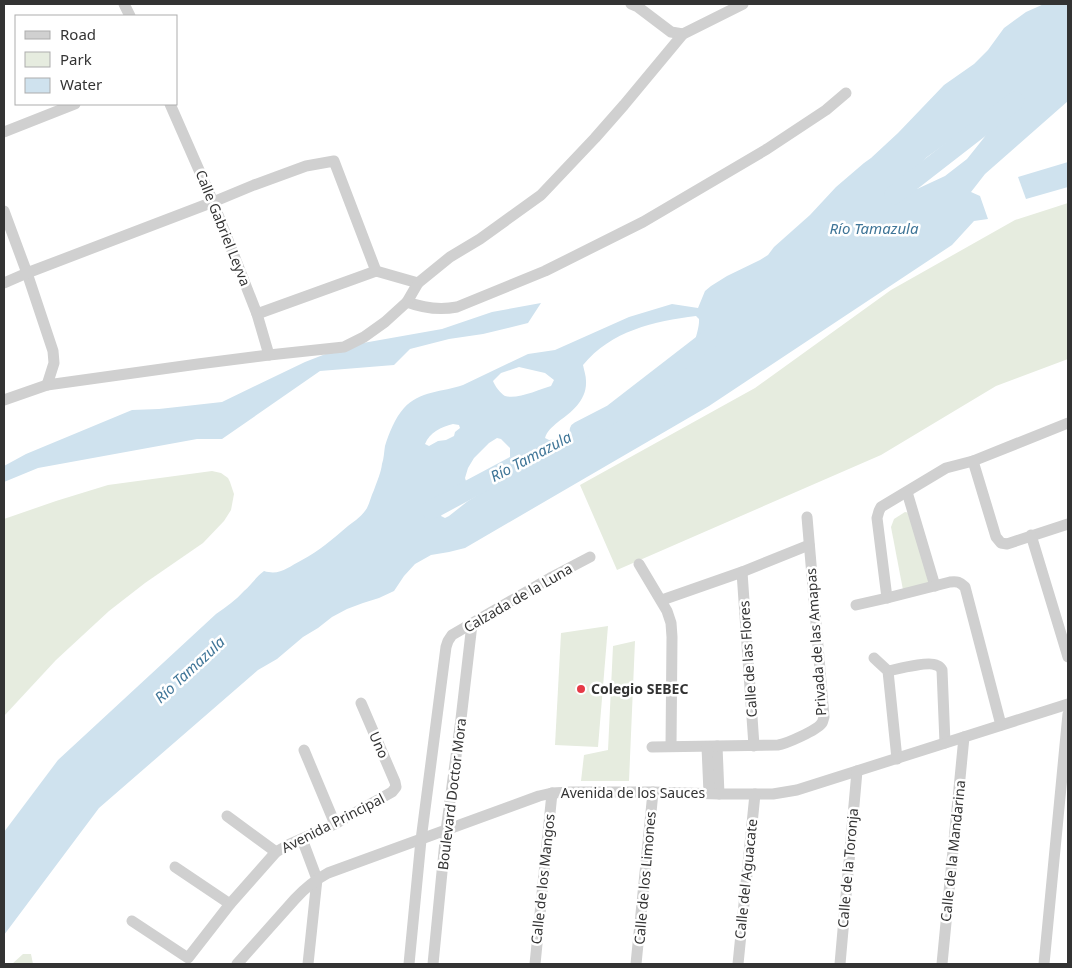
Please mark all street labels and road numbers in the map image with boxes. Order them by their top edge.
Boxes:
street label: Calle Gabriel Leyva [191,167,255,289]
street label: Calzada de la Luna [460,559,576,636]
street label: Privada de las Amapas [801,567,830,716]
street label: Calle de las Flores [734,600,761,718]
street label: Boulevard Doctor Mora [433,717,470,871]
street label: Uno [365,728,394,761]
street label: Calle de la Mandarina [936,779,969,923]
street label: Avenida de los Sauces [561,783,705,802]
street label: Avenida Principal [278,788,388,857]
street label: Calle de la Toronja [833,807,862,929]
street label: Calle de los Limones [629,810,660,945]
street label: Calle de los Mangos [526,813,559,945]
street label: Calle del Aguacate [730,818,761,940]

